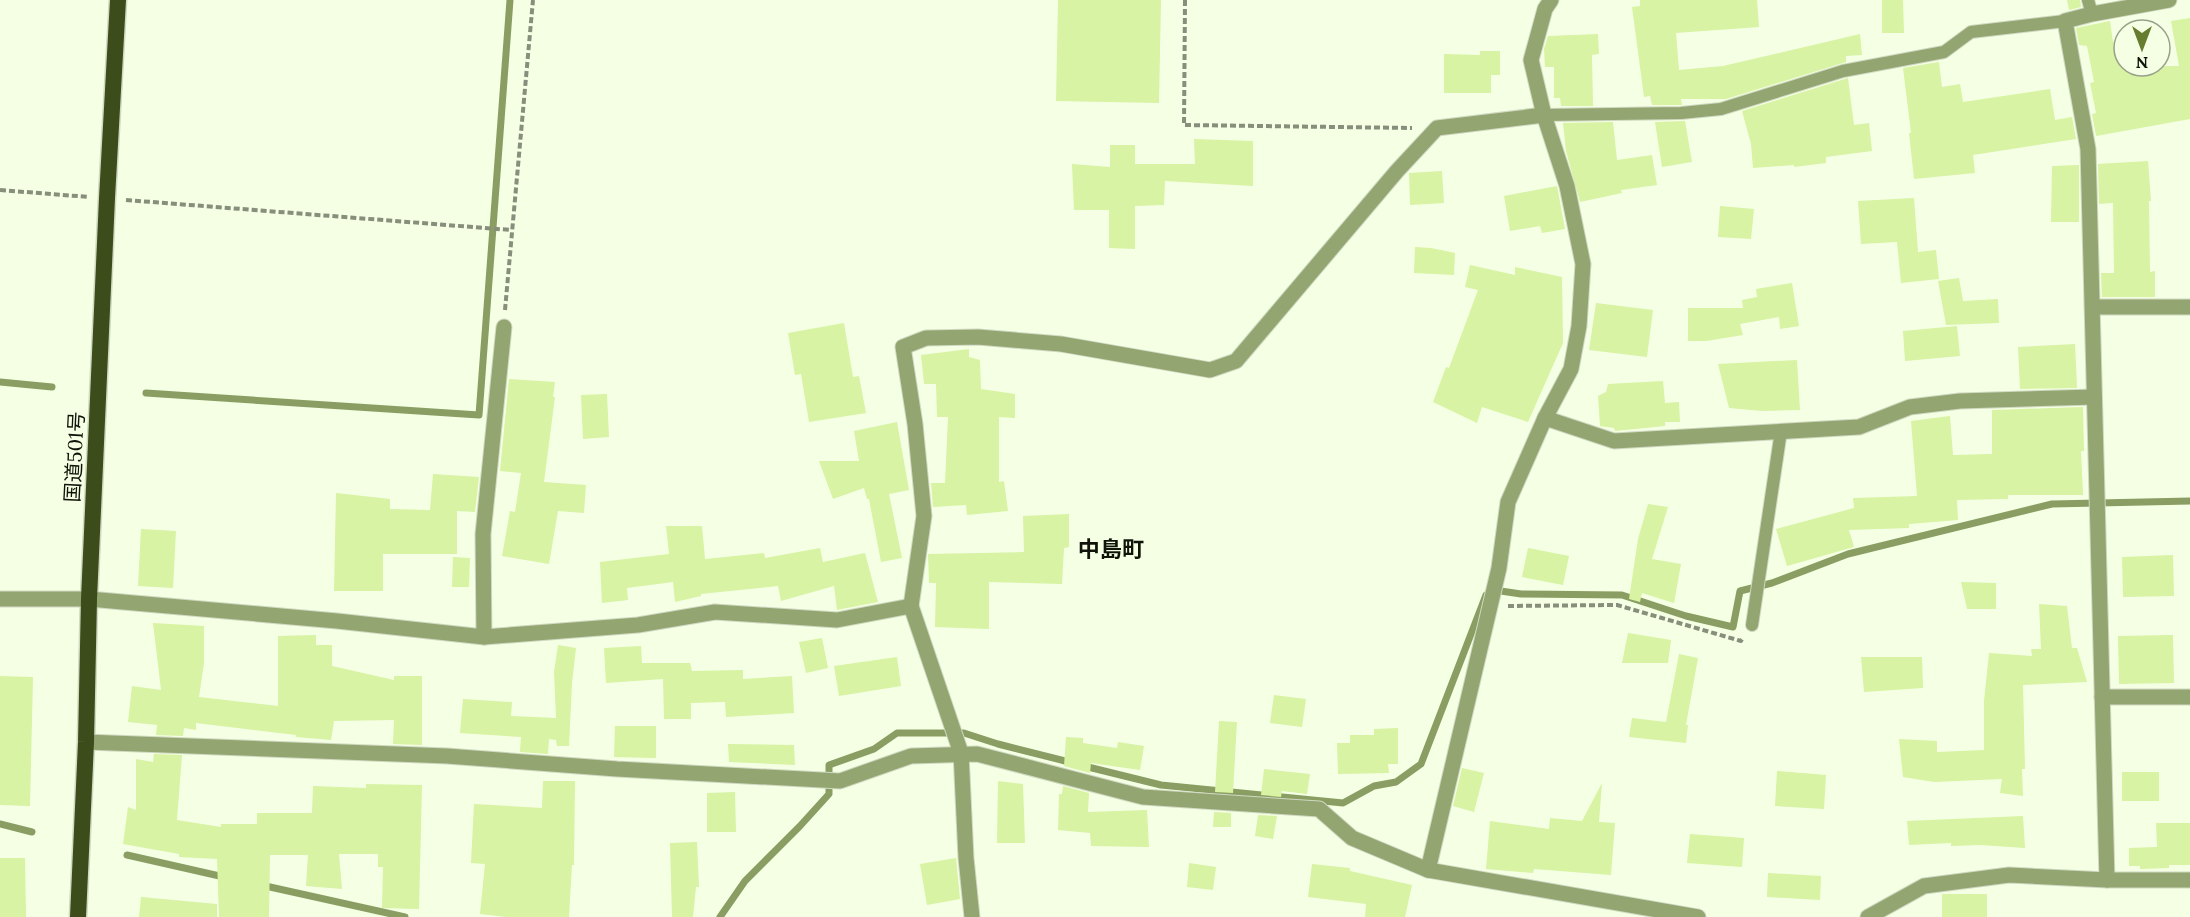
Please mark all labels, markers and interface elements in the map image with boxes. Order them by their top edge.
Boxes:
north arrow [2112,18,2172,78]
text: N [2136,53,2148,73]
street label: 国道501号 [59,411,89,503]
district label: 中島町 [1078,535,1144,563]

